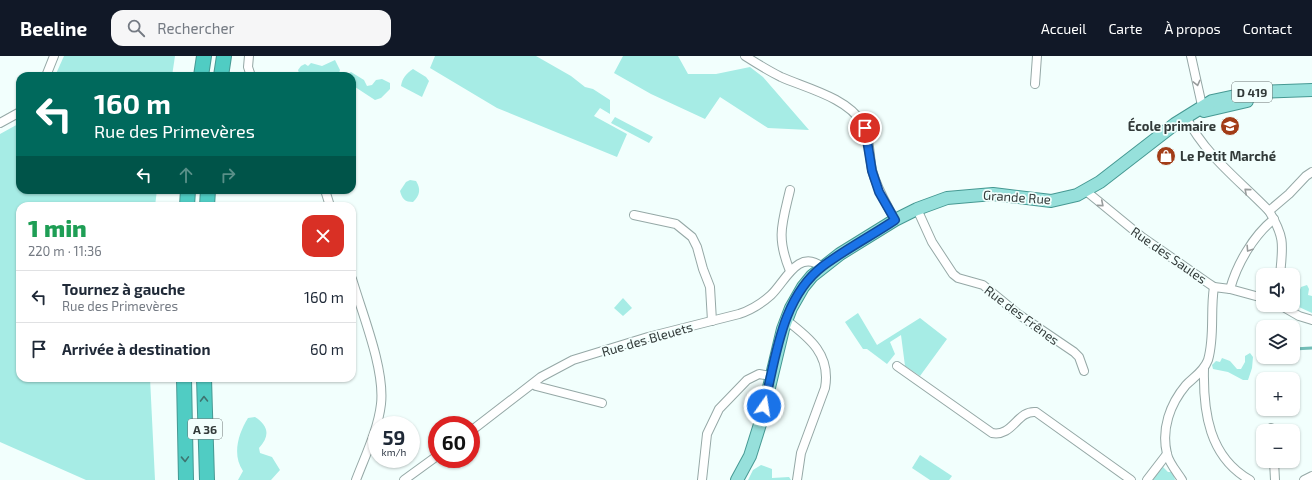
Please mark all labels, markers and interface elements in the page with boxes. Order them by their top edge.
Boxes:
search box [111,10,391,46]
text: Beeline [20,17,87,40]
icon: search [125,17,147,39]
text: Rechercher [157,19,235,37]
text: Accueil [1041,20,1086,37]
text: Carte [1108,20,1143,37]
text: À propos [1165,20,1221,37]
text: Contact [1243,20,1292,37]
one-way arrow [1192,80,1200,87]
road number: D 419 [1232,82,1272,102]
text: 160 m [94,86,171,120]
icon: left [28,88,80,140]
pin [848,111,882,145]
school or university icon: École primaire [1219,115,1241,137]
icon: arrive [854,117,876,139]
place label: École primaire [1128,117,1216,134]
text: Rue des Primevères [94,120,255,142]
shop icon: Le Petit Marché [1155,145,1177,167]
place label: Le Petit Marché [1180,148,1276,164]
icon: left [133,164,155,186]
icon: ahead [175,164,197,186]
icon: right [217,164,239,186]
street label: Grande Rue [983,187,1051,207]
one-way arrow [1245,188,1252,195]
one-way arrow [1096,199,1103,206]
text: 1 min [28,213,87,242]
button: close [302,215,344,257]
street label: Rue des Saules [1128,223,1210,287]
text: 220 m · 11:36 [28,243,102,259]
one-way arrow [1246,245,1254,252]
map controls [1256,268,1300,468]
button: sound [1256,268,1300,312]
text: Tournez à gauche [62,280,185,298]
street label: Rue des Frênes [982,282,1062,348]
icon: left [28,286,50,308]
text: 160 m [304,288,344,306]
text: Rue des Primevères [62,298,178,314]
street label: Rue des Bleuets [600,318,694,360]
button: layers [1256,320,1300,364]
icon: arrive [28,338,50,360]
text: Arrivée à destination [62,340,210,358]
text: 60 m [310,340,344,358]
button: + [1256,372,1300,416]
position arrow [743,385,785,427]
one-way arrow [200,396,208,402]
speed limit sign: 60 [428,416,480,468]
road number: A 36 [188,419,222,439]
button: − [1256,424,1300,468]
text: 59 [383,425,405,449]
text: km/h [382,446,406,458]
one-way arrow [181,456,190,462]

